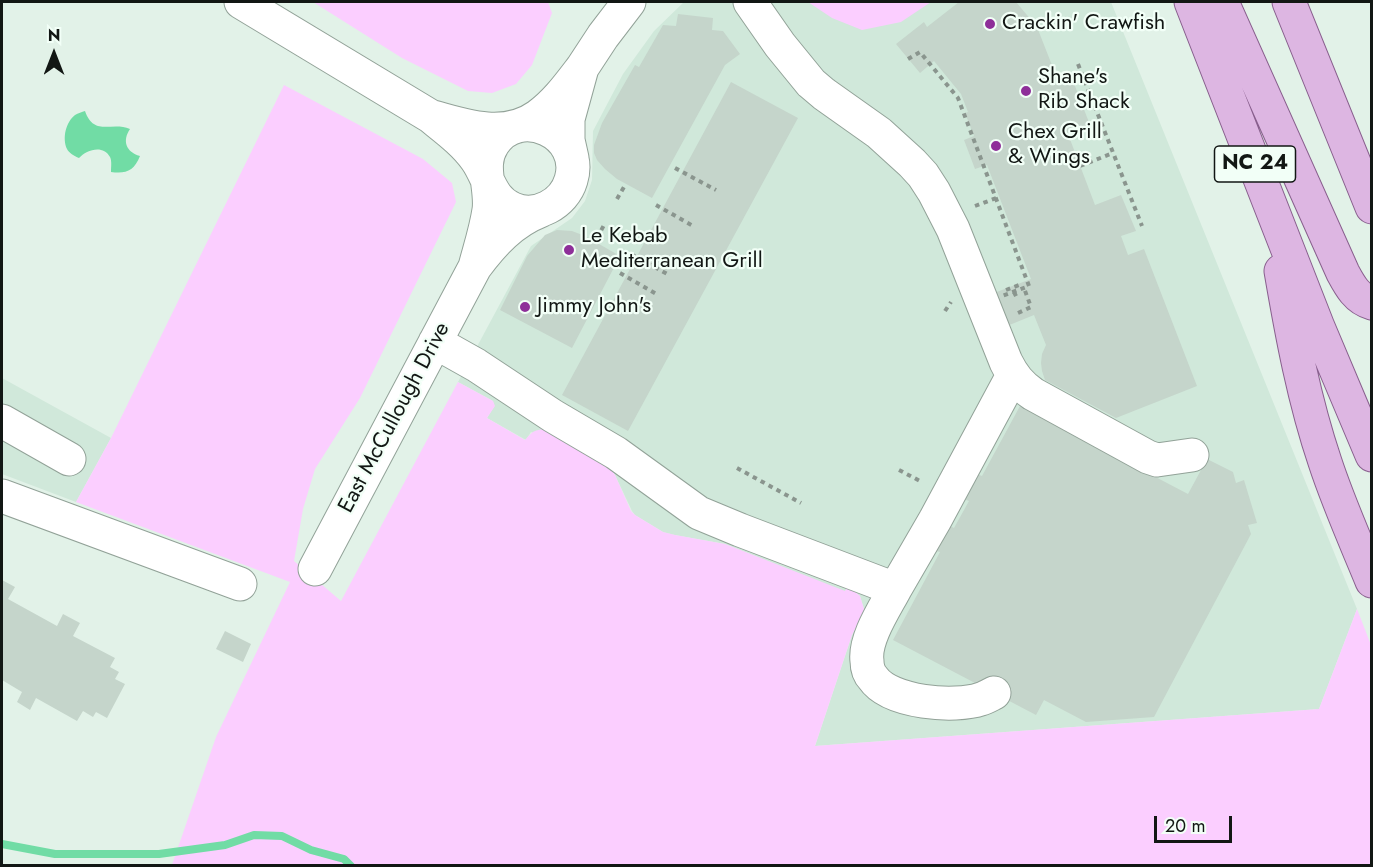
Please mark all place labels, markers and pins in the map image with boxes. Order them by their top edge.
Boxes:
place label: Crackin' Crawfish [1002,11,1165,37]
marker: Crackin' Crawfish [983,17,997,31]
place label: Shane's Rib Shack [1038,65,1130,116]
marker: Shane's Rib Shack [1019,84,1033,98]
place label: Chex Grill & Wings [1008,120,1102,172]
marker: Chex Grill & Wings [989,139,1003,153]
place label: Le Kebab Mediterranean Grill [581,224,763,276]
marker: Le Kebab Mediterranean Grill [562,243,576,257]
place label: Jimmy John's [537,294,651,320]
marker: Jimmy John's [518,300,532,314]

